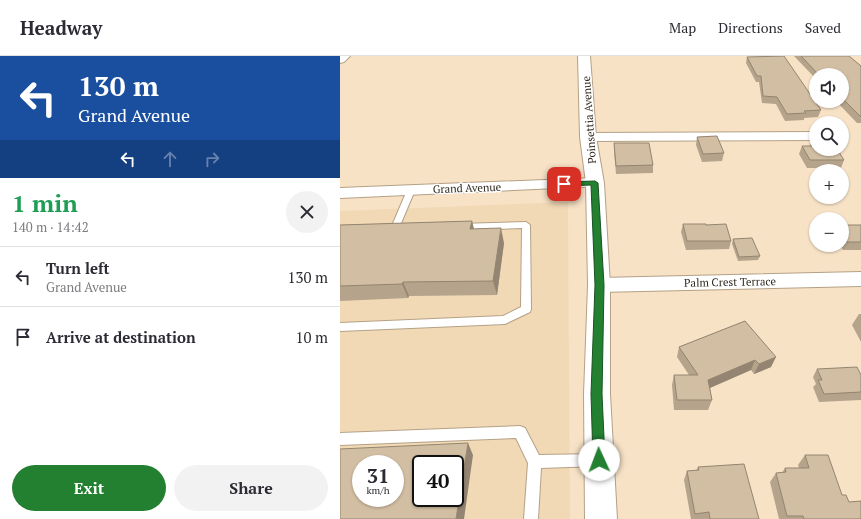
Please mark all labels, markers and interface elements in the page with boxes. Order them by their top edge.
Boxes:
text: Headway [20,15,102,40]
text: Map [669,18,696,37]
text: Directions [718,18,783,37]
text: Saved [805,18,841,37]
text: 130 m [78,67,159,104]
map controls [809,68,849,252]
button: sound [809,68,849,108]
icon: left [12,72,64,124]
street label: Poinsettia Avenue [579,75,599,164]
text: Grand Avenue [78,103,190,127]
button: search [809,116,849,156]
icon: left [117,148,139,170]
icon: ahead [159,148,181,170]
icon: right [201,148,223,170]
button: + [809,164,849,204]
pin [547,167,581,201]
icon: arrive [553,173,575,195]
street label: Grand Avenue [433,180,502,196]
text: 1 min [12,187,78,219]
button: close [286,191,328,233]
button: − [809,212,849,252]
text: 140 m · 14:42 [12,218,89,236]
text: Turn left [46,258,110,278]
icon: left [12,266,34,288]
text: 130 m [287,267,328,287]
street label: Palm Crest Terrace [684,274,777,290]
text: Grand Avenue [46,278,127,296]
icon: arrive [12,326,34,348]
text: Arrive at destination [46,327,196,347]
text: 10 m [295,327,328,347]
position arrow [578,439,620,481]
speed limit sign: 40 [412,455,464,507]
text: 31 [367,462,389,489]
button: Exit [12,465,166,511]
button: Share [174,465,328,511]
text: km/h [366,484,390,497]

